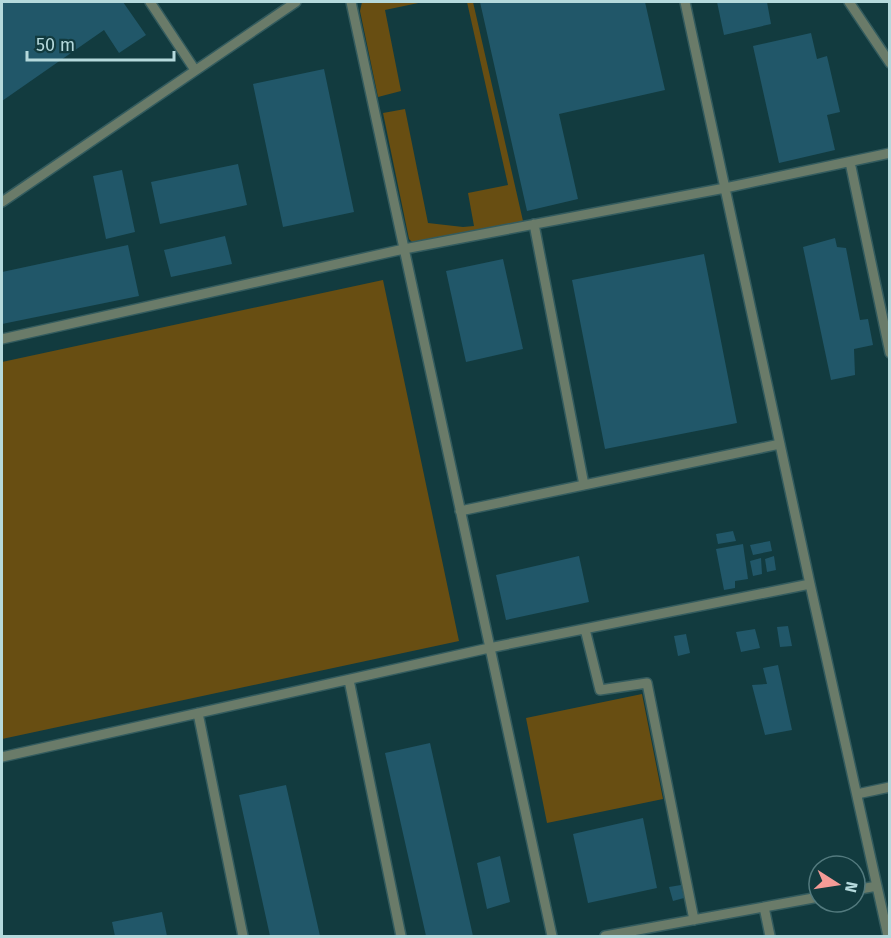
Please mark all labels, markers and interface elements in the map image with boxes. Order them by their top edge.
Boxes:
scale bar [27,24,174,62]
text: 50 m [36,34,75,56]
north arrow [807,854,867,914]
text: N [841,880,862,894]

